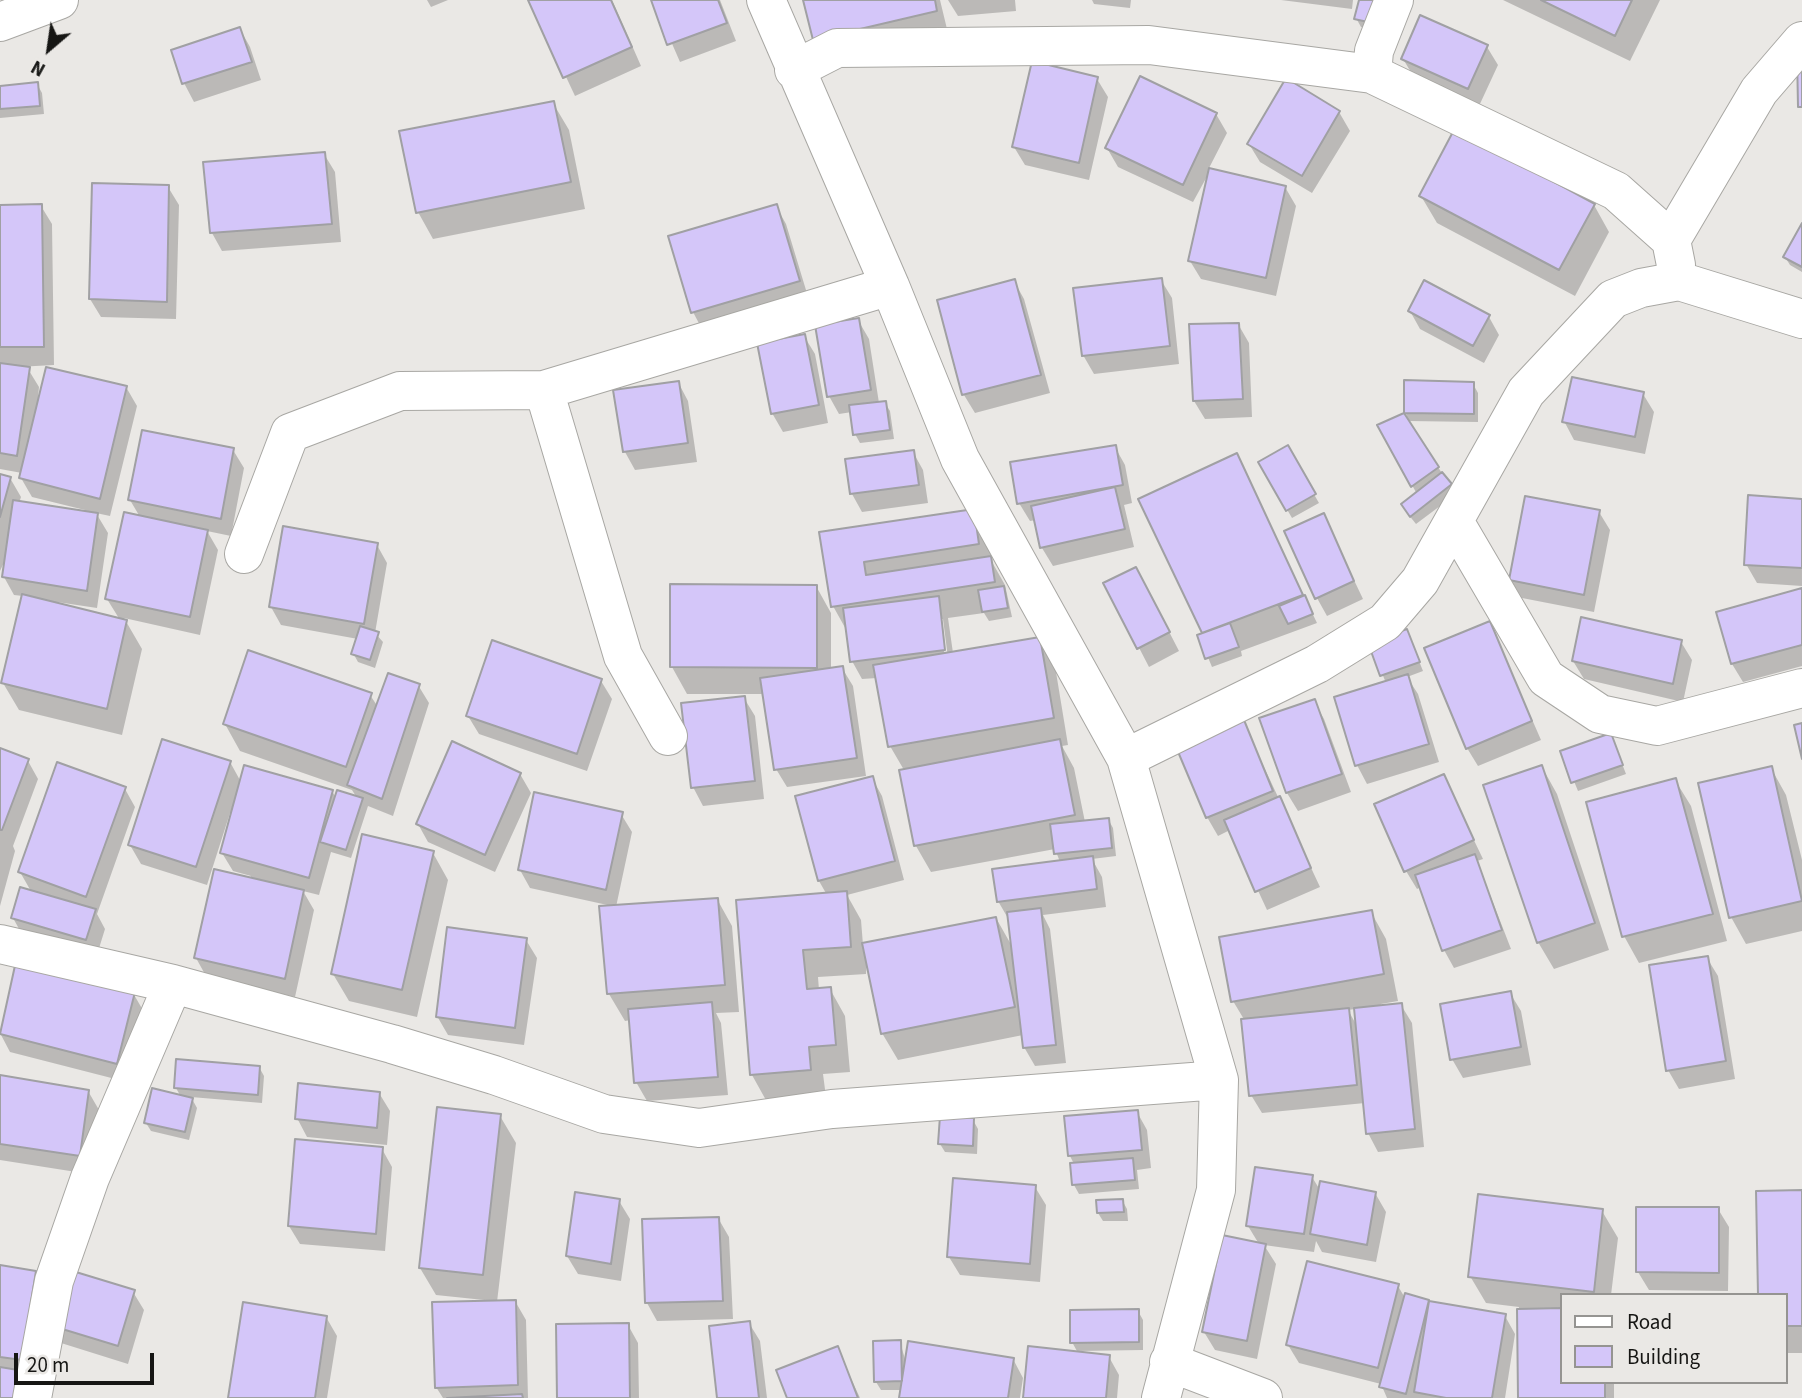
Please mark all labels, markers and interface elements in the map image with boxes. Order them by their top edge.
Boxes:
north arrow [14,14,84,84]
text: N [27,53,51,83]
legend [1560,1293,1788,1384]
text: Road [1627,1307,1672,1337]
scale bar [18,1338,158,1382]
text: Building [1627,1342,1700,1372]
text: 20 m [27,1350,69,1380]

